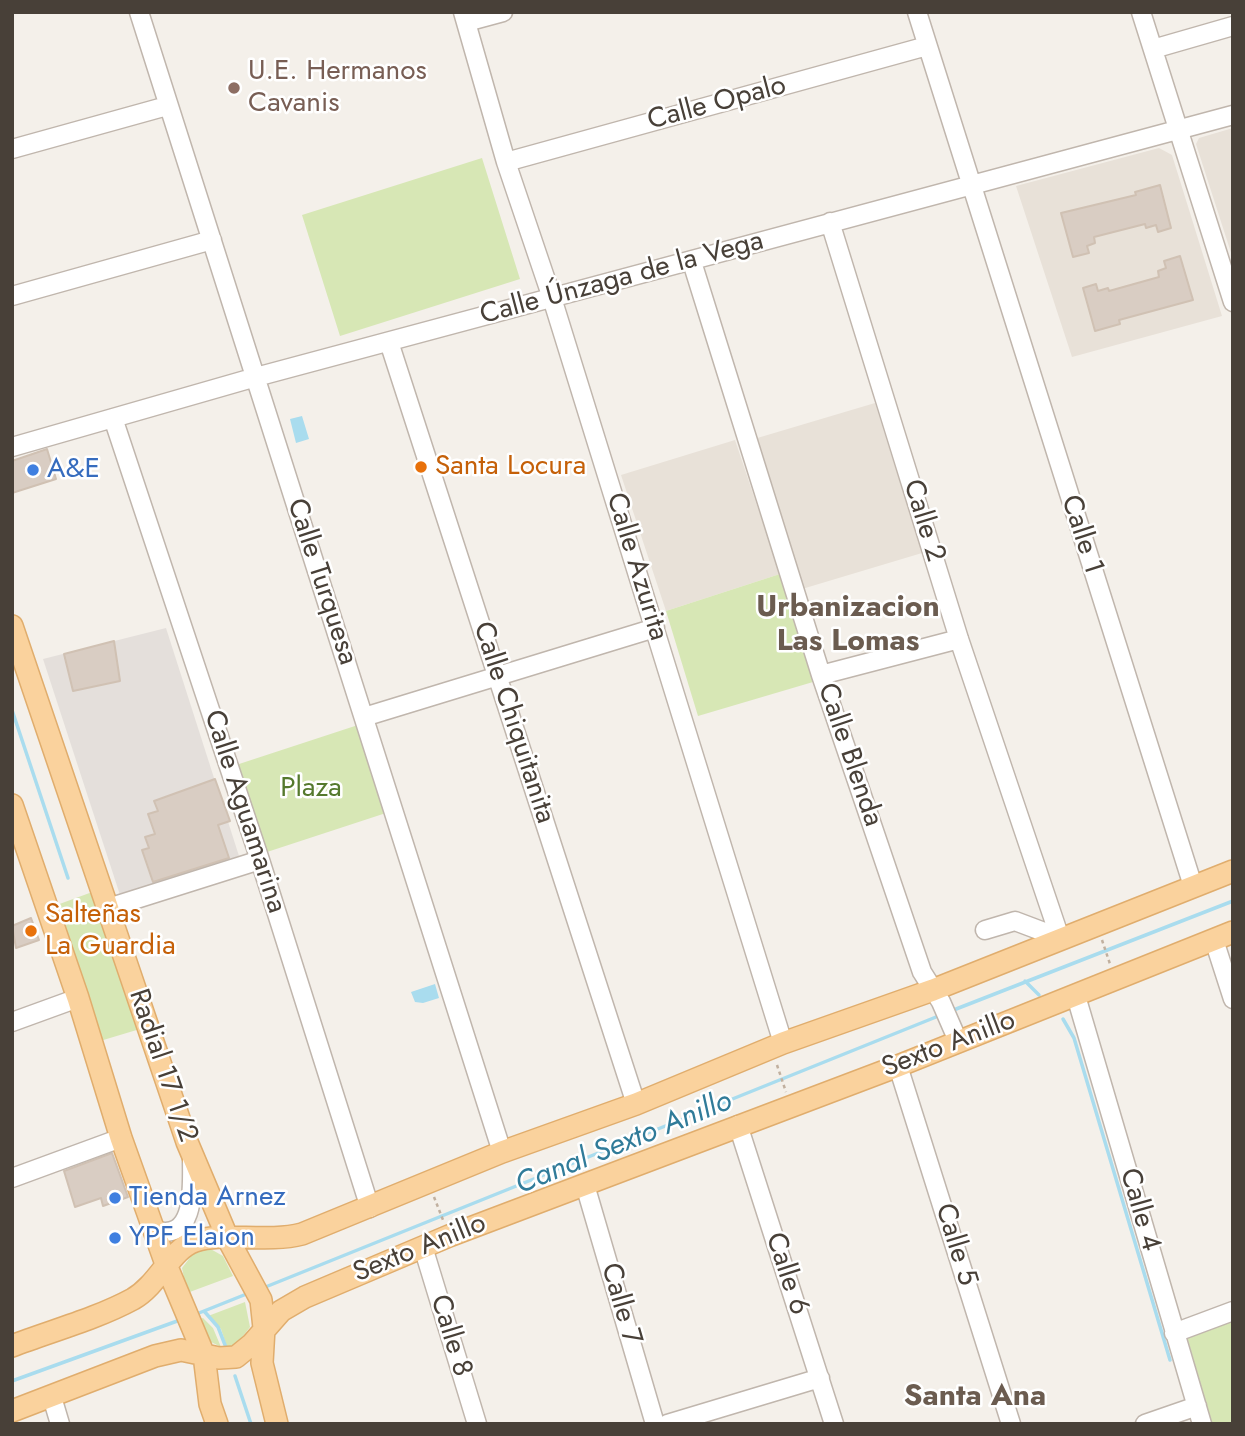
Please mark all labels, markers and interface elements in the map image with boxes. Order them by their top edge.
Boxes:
place label: U.E. Hermanos Cavanis [248,55,427,121]
street label: Calle Opalo [644,69,790,139]
marker: U.E. Hermanos Cavanis [226,80,242,96]
street label: Calle Únzaga de la Vega [477,225,767,333]
place label: Santa Locura [435,450,586,484]
place label: A&E [47,453,100,487]
marker: Santa Locura [413,459,429,475]
marker: A&E [25,462,41,478]
street label: Calle 2 [895,476,951,566]
street label: Calle Azurita [598,489,674,645]
street label: Calle 1 [1053,491,1109,579]
street label: Calle Turquesa [278,495,364,669]
district label: Urbanizacion Las Lomas [756,591,940,662]
street label: Calle Chiquitanita [465,618,561,828]
street label: Calle Blenda [809,679,889,831]
street label: Calle Aguamarina [195,706,293,918]
park label: Plaza [280,772,342,806]
place label: Salteñas La Guardia [45,898,176,964]
marker: Salteñas La Guardia [23,923,39,939]
street label: Radial 17 1/2 [120,985,204,1147]
street label: Sexto Anillo [878,1004,1020,1086]
water label: Canal Sexto Anillo [511,1084,737,1204]
street label: Calle 4 [1111,1165,1167,1255]
place label: Tienda Arnez [129,1181,286,1215]
marker: Tienda Arnez [107,1190,123,1206]
street label: Calle 5 [927,1200,983,1290]
street label: Sexto Anillo [349,1207,491,1291]
place label: YPF Elaion [129,1221,255,1255]
street label: Calle 6 [757,1229,815,1319]
marker: YPF Elaion [107,1230,123,1246]
street label: Calle 7 [592,1259,648,1349]
street label: Calle 8 [422,1291,478,1381]
district label: Santa Ana [904,1380,1046,1416]

